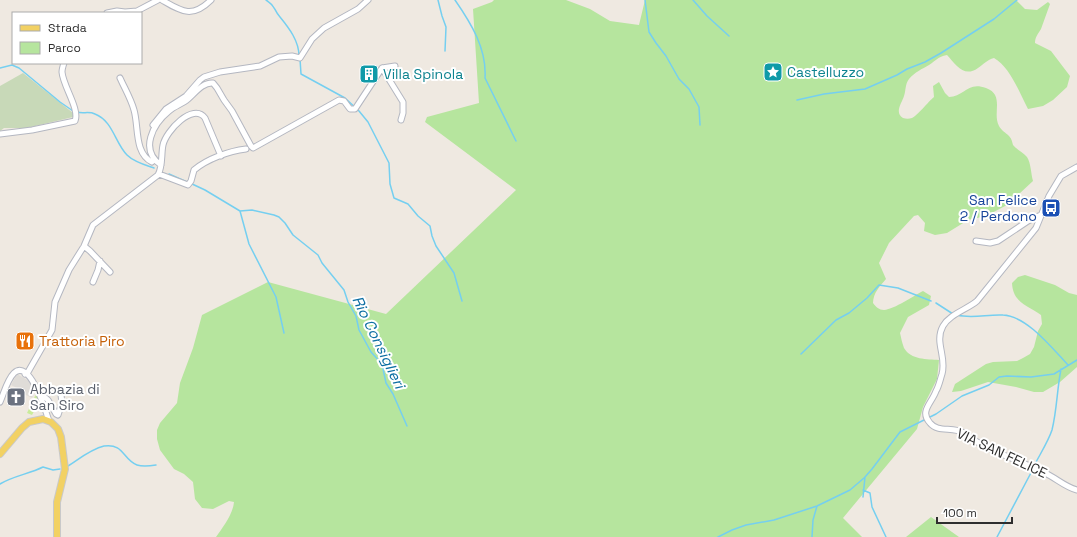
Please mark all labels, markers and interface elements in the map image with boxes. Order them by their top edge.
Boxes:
legend [12,12,142,64]
text: Strada [48,20,87,36]
text: Parco [48,40,81,56]
place icon: Castelluzzo [762,61,784,83]
building icon: Villa Spinola [358,63,380,85]
place label: Castelluzzo [787,63,864,81]
place label: Villa Spinola [383,65,463,83]
place label: San Felice 2 / Perdono [960,191,1037,225]
bus stop icon: San Felice 2 / Perdono [1040,197,1062,219]
water label: Rio Consiglieri [348,292,411,394]
restaurant icon: Trattoria Piro [14,330,36,352]
place label: Trattoria Piro [39,332,125,350]
place label: Abbazia di San Siro [30,380,100,414]
church icon: Abbazia di San Siro [5,386,27,408]
street label: VIA SAN FELICE [954,424,1050,482]
scale bar [937,499,1012,525]
text: 100 m [943,505,977,521]

